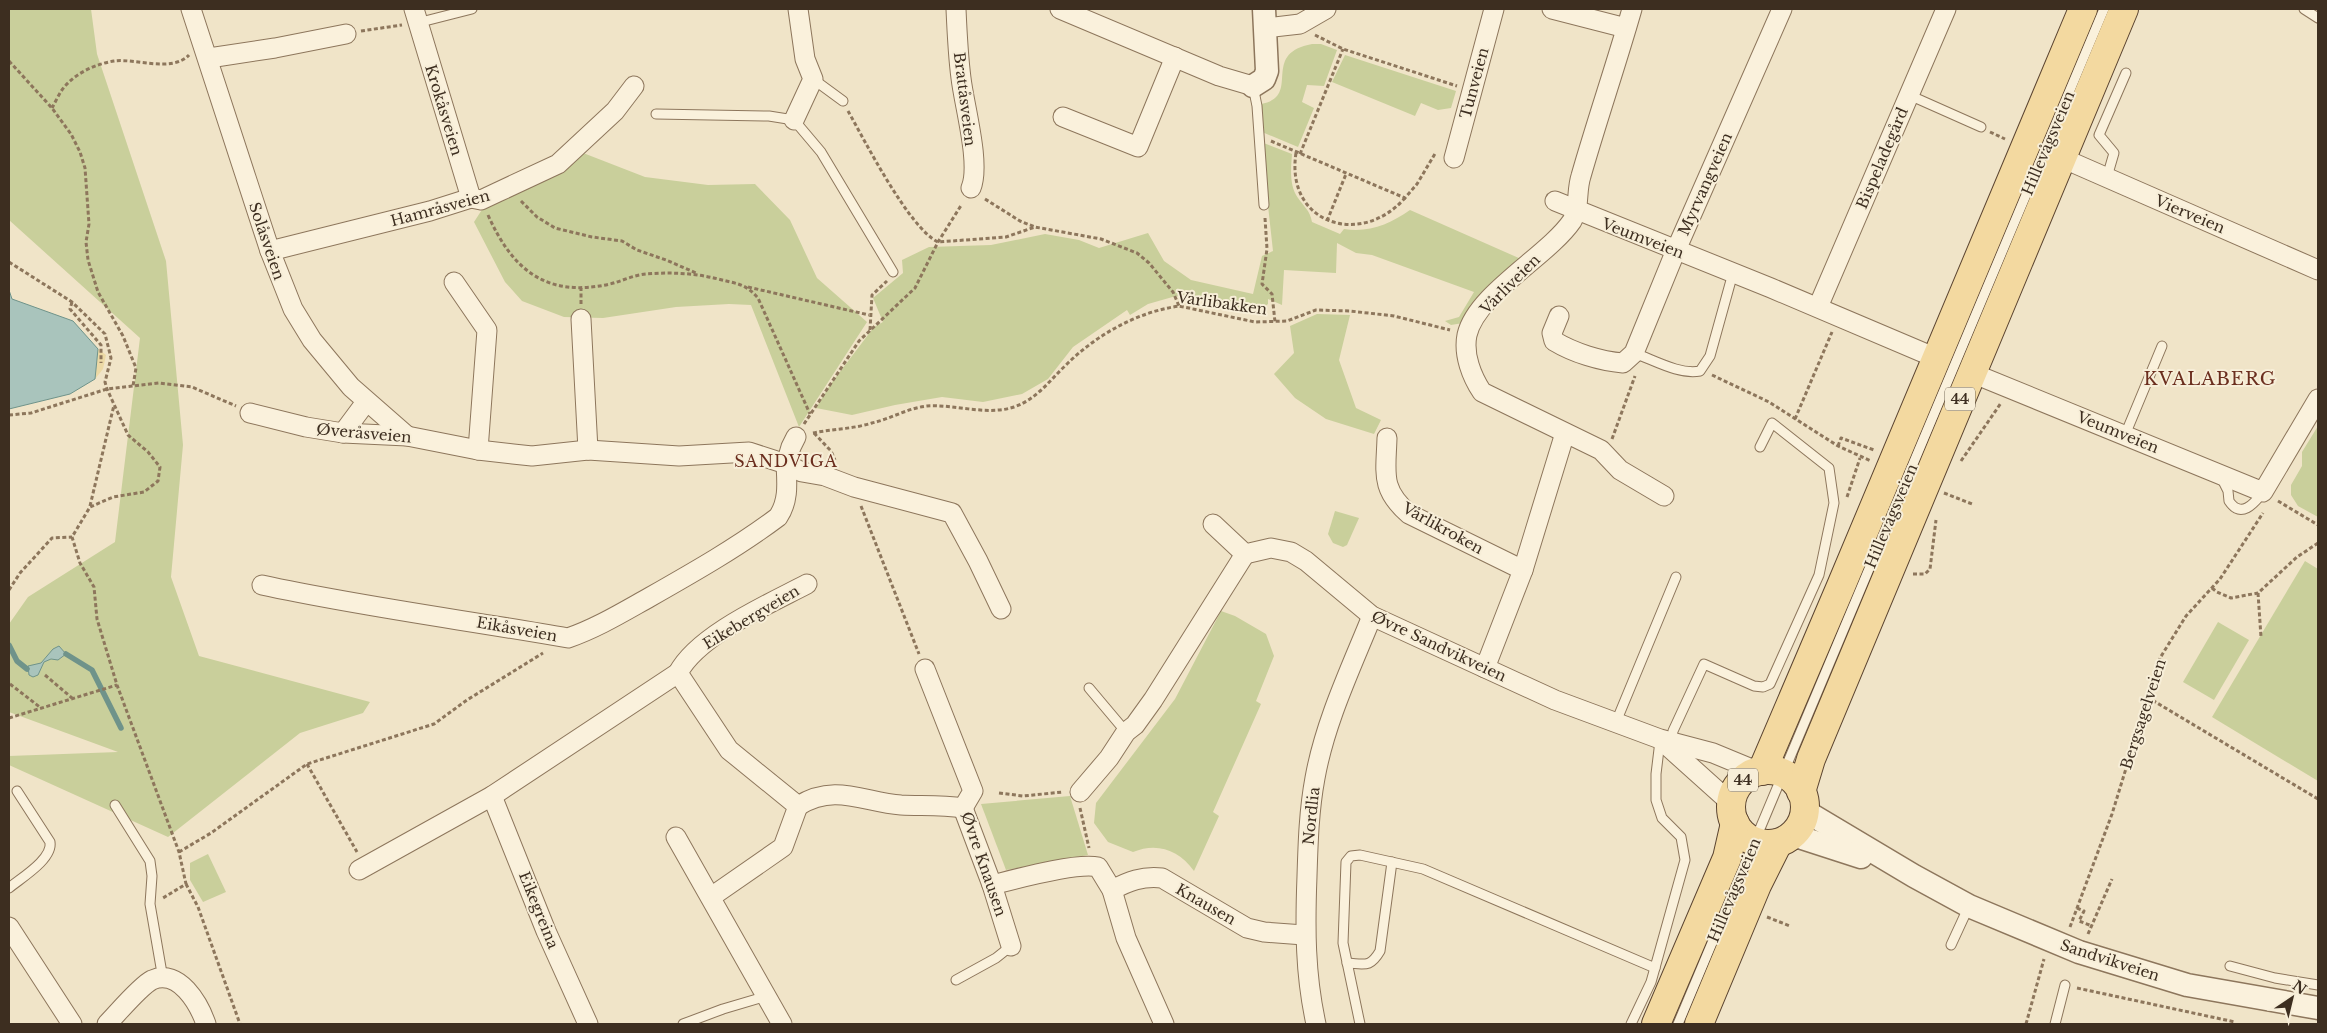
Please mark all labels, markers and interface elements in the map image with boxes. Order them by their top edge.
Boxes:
street label: Tunveien [1455,45,1493,121]
street label: Brattåsveien [950,51,980,147]
street label: Krokåsveien [421,62,467,158]
street label: Hillevågsveien [2017,88,2079,198]
street label: Bispeladegård [1852,104,1912,212]
street label: Myrvangveien [1674,130,1736,238]
street label: Hamråsveien [388,186,492,230]
street label: Vierveien [2151,190,2228,237]
street label: Solåsveien [245,200,289,282]
street label: Veumveien [1598,213,1687,262]
street label: Vårliveien [1475,250,1544,319]
street label: Vårlibakken [1175,287,1268,319]
district label: KVALABERG [2143,368,2277,390]
road number: 44 [1945,388,1975,410]
street label: Veumveien [2073,407,2162,457]
street label: Øveråsveien [316,419,412,447]
district label: SANDVIGA [734,451,838,471]
street label: Hillevågsveien [1860,461,1922,571]
street label: Vårlikroken [1398,498,1487,558]
street label: Eikebergveien [699,581,803,653]
street label: Øvre Sandvikveien [1369,606,1509,686]
street label: Eikåsveien [475,613,559,645]
street label: Bergsagelveien [2116,656,2170,772]
road number: 44 [1728,768,1758,792]
street label: Nordlia [1299,785,1324,846]
street label: Øvre Knausen [957,809,1011,919]
street label: Hillevågsveien [1703,835,1765,945]
street label: Eikegreina [515,869,563,952]
street label: Knausen [1173,879,1239,929]
street label: Sandvikveien [2058,935,2162,985]
north arrow [2267,973,2317,1023]
text: N [2289,976,2310,999]

